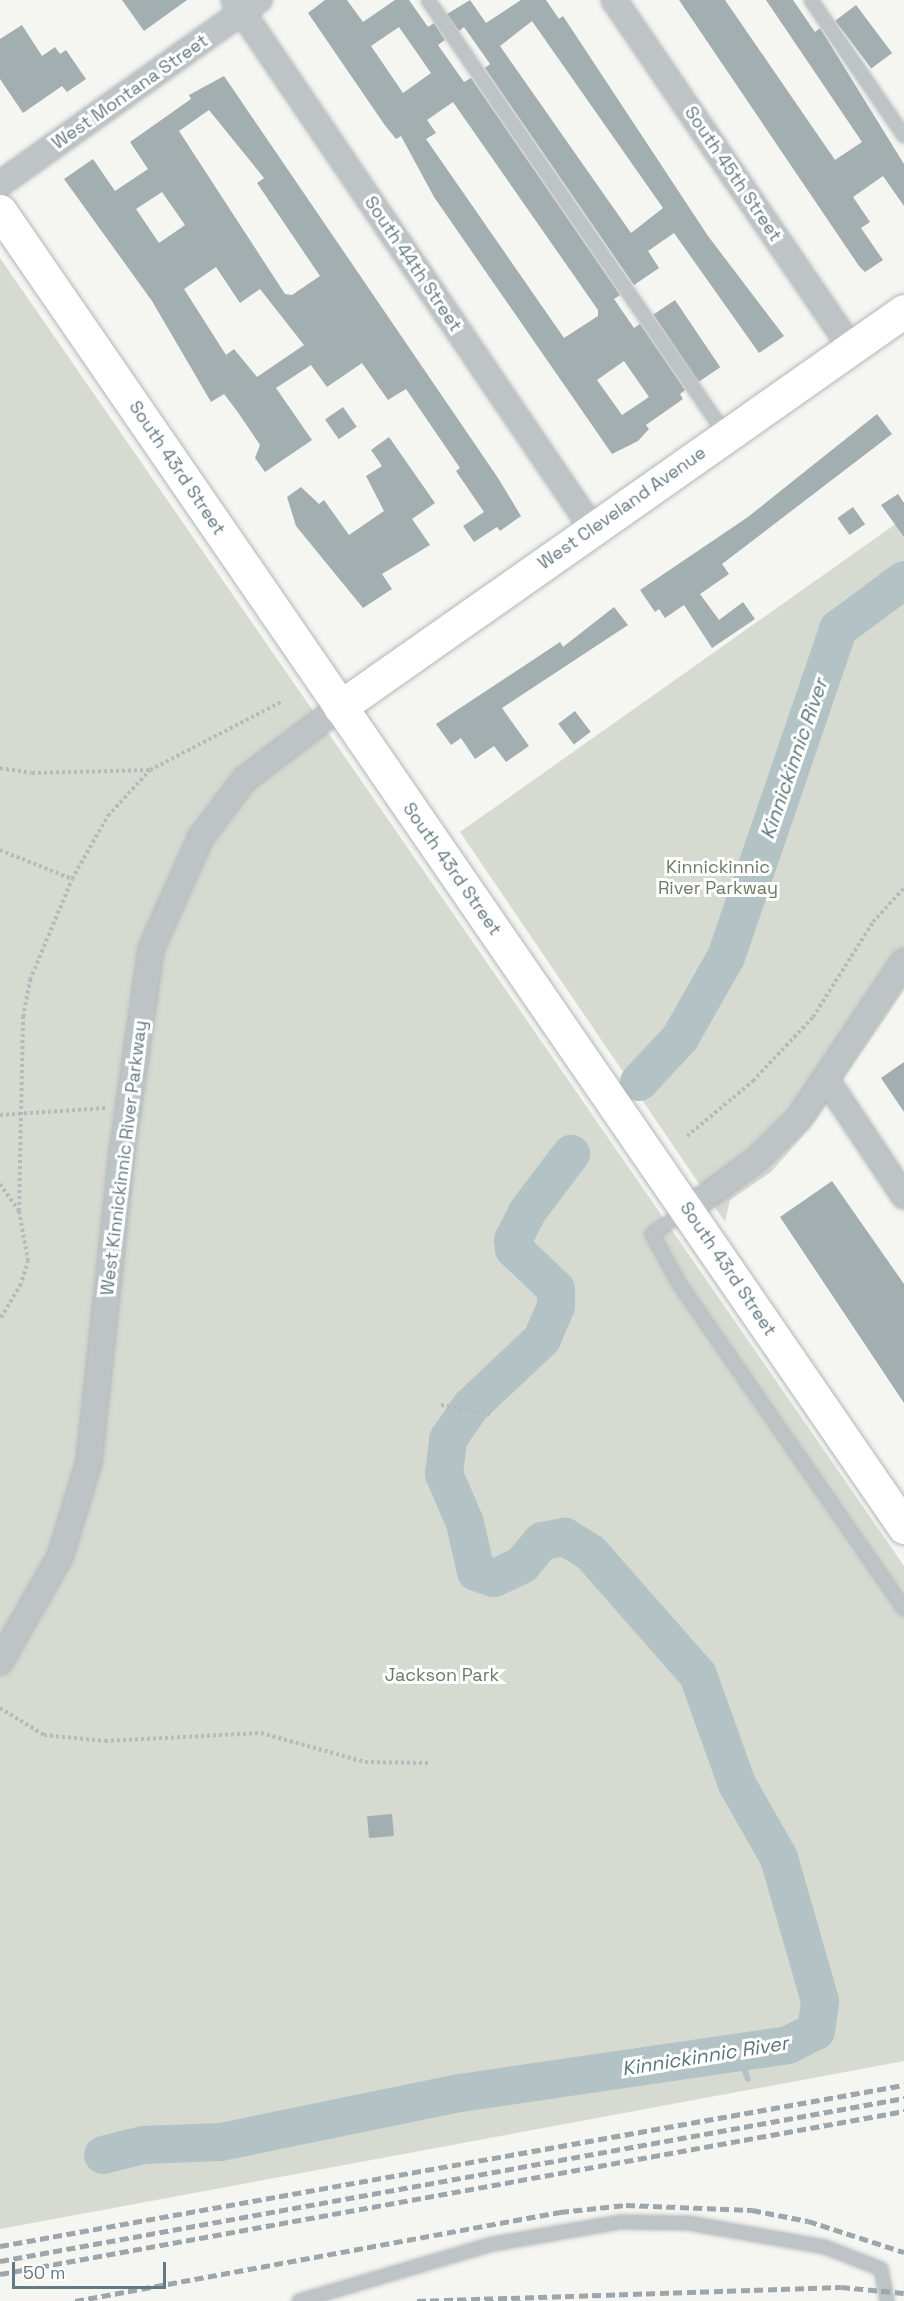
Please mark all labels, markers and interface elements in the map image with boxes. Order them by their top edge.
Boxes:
street label: West Montana Street [48,30,212,154]
street label: South 45th Street [680,102,786,246]
street label: South 44th Street [360,192,466,336]
street label: South 43rd Street [124,397,230,539]
street label: West Cleveland Avenue [534,442,710,574]
water label: Kinnickinnic River [755,676,833,842]
street label: South 43rd Street [398,799,506,939]
park label: Kinnickinnic River Parkway [658,857,778,900]
street label: West Kinnickinnic River Parkway [96,1019,152,1297]
street label: South 43rd Street [675,1198,781,1340]
park label: Jackson Park [385,1664,499,1686]
water label: Kinnickinnic River [620,2031,790,2081]
scale bar [15,2250,170,2288]
text: 50 m [23,2261,65,2284]

